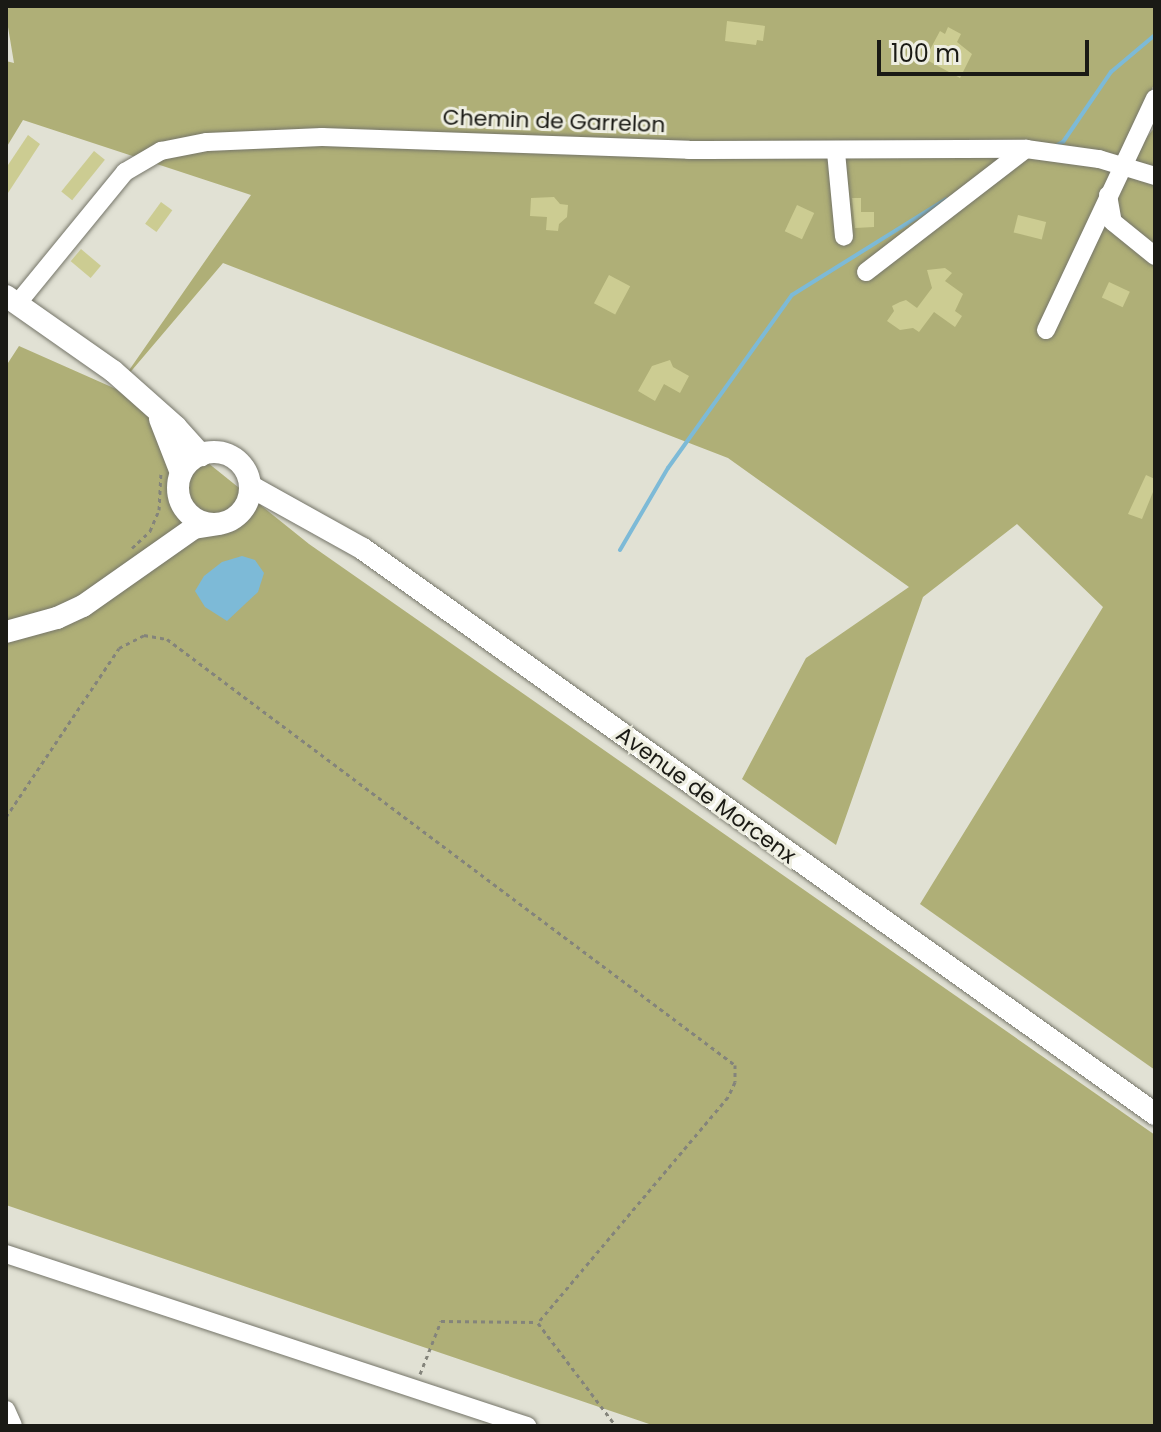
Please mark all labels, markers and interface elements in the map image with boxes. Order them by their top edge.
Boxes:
scale bar [881,24,1093,74]
text: 100 m [891,37,960,70]
street label: Chemin de Garrelon [442,104,666,138]
street label: Avenue de Morcenx [611,721,801,869]

